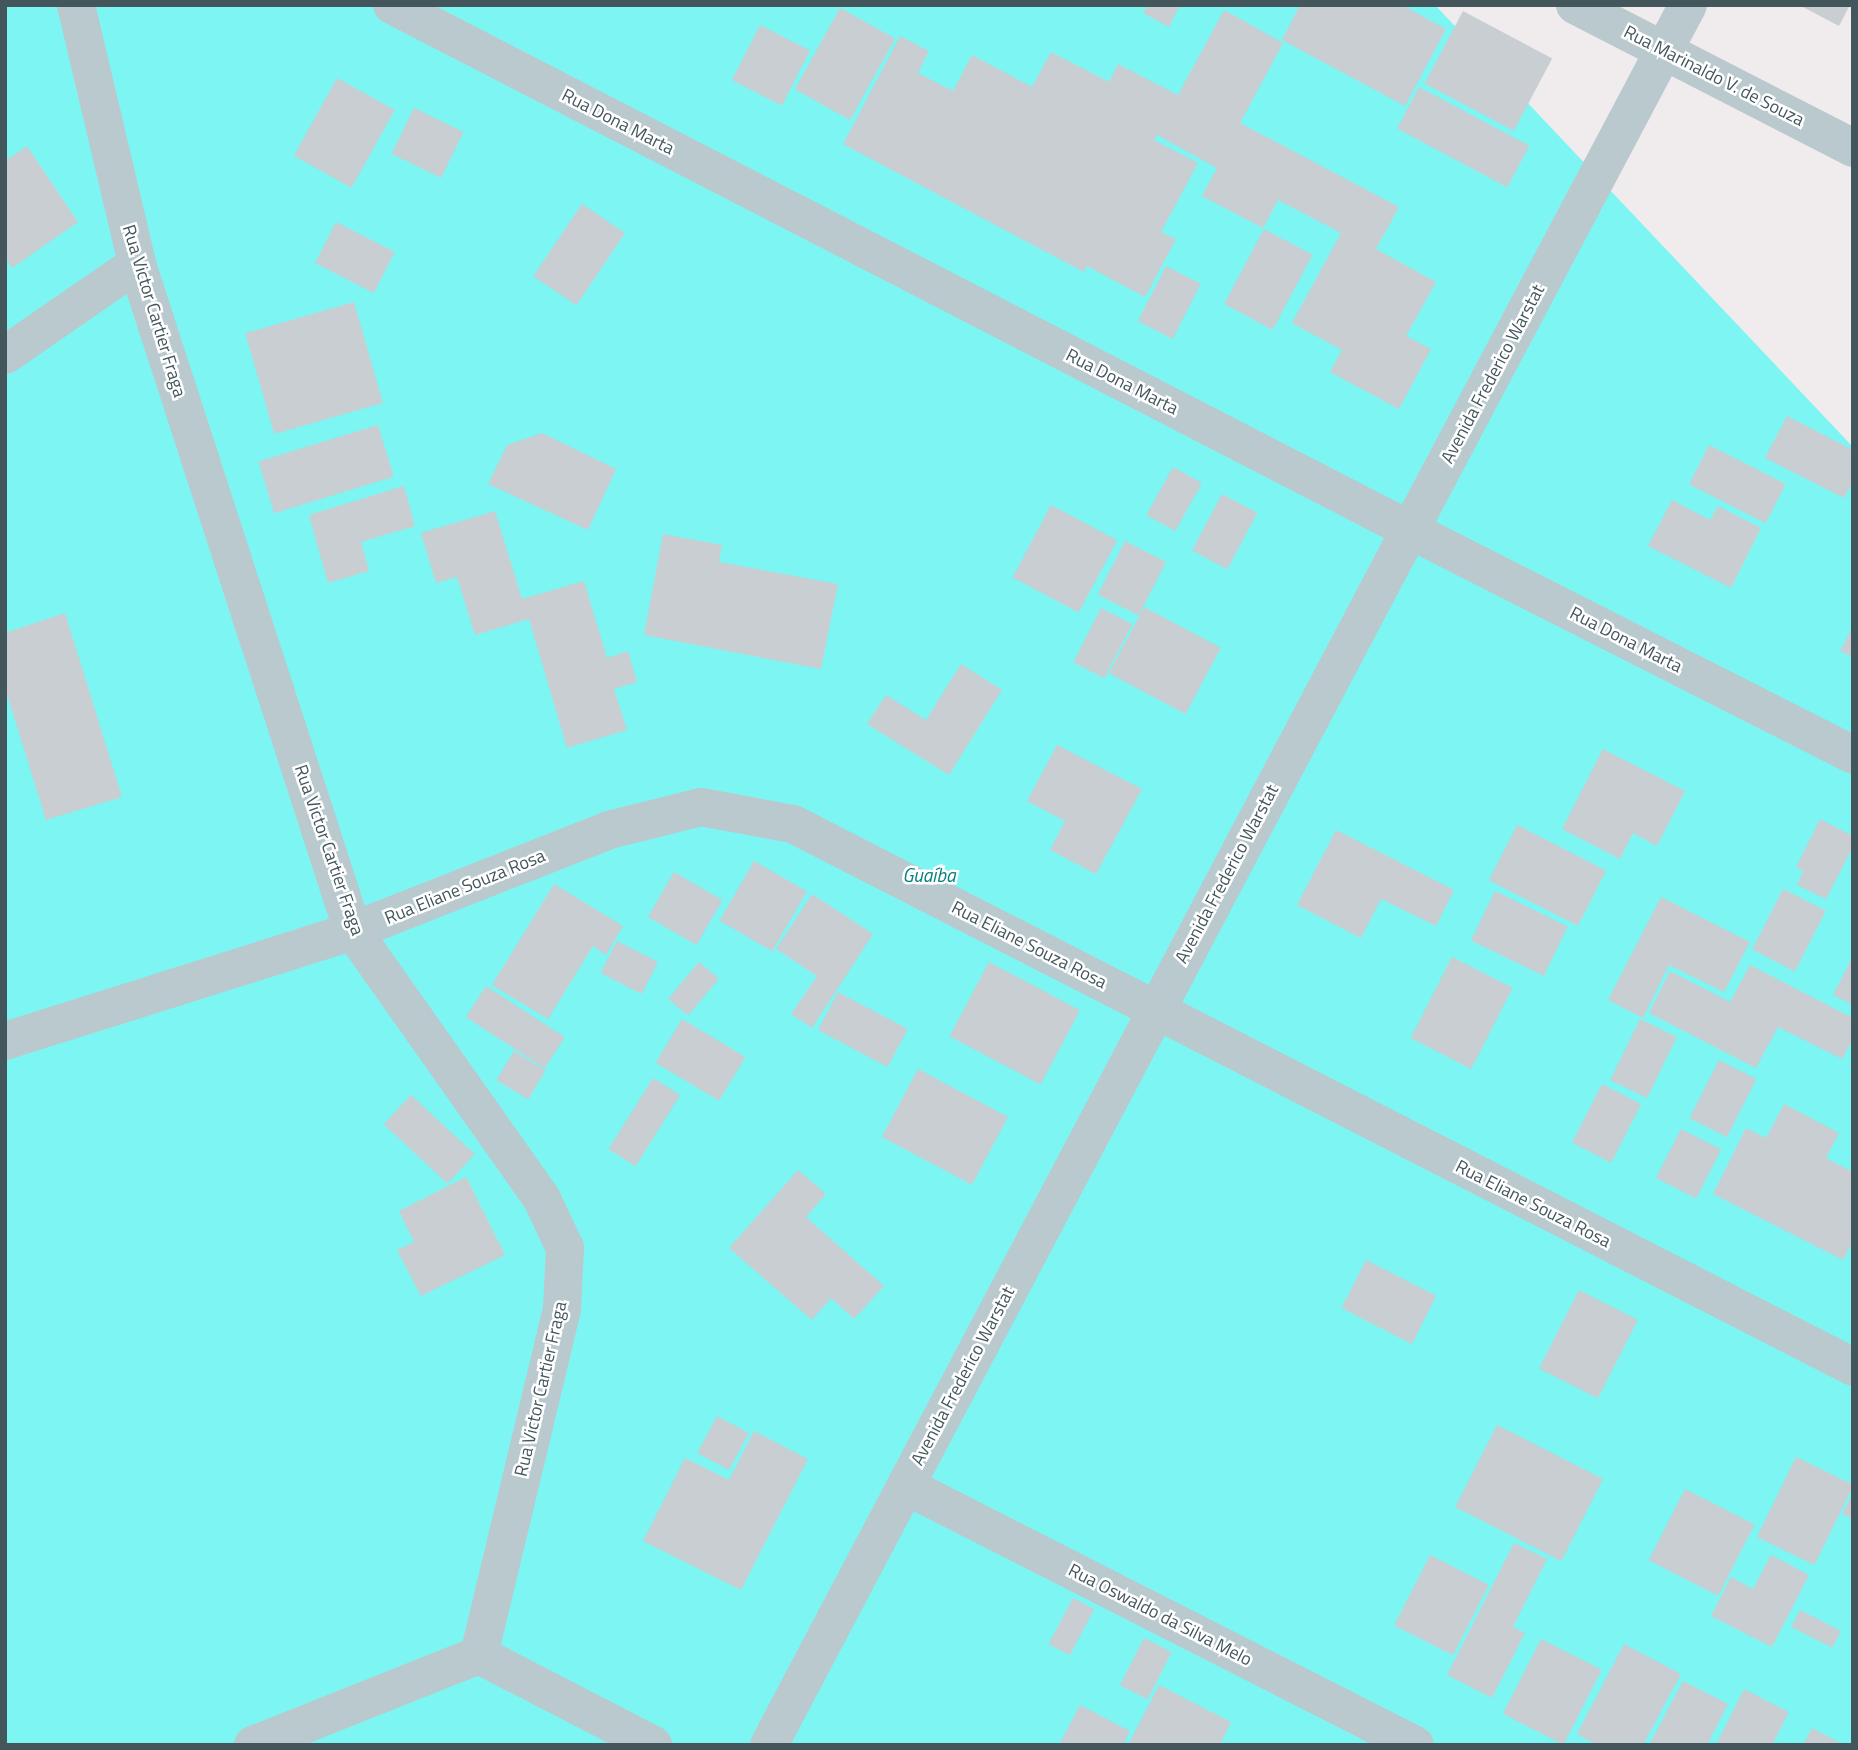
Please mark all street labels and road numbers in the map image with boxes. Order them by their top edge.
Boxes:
street label: Rua Marinaldo V. de Souza [1620,21,1808,131]
street label: Rua Dona Marta [558,84,678,160]
street label: Rua Victor Cartier Fraga [118,222,190,400]
street label: Avenida Frederico Warstat [1437,281,1549,467]
street label: Rua Dona Marta [1062,344,1182,420]
street label: Rua Dona Marta [1566,602,1686,678]
street label: Rua Victor Cartier Fraga [290,762,368,938]
street label: Avenida Frederico Warstat [1171,781,1283,967]
street label: Rua Eliane Souza Rosa [382,845,548,929]
street label: Rua Eliane Souza Rosa [948,897,1110,993]
street label: Rua Eliane Souza Rosa [1452,1156,1614,1252]
street label: Avenida Frederico Warstat [907,1283,1019,1469]
street label: Rua Victor Cartier Fraga [510,1299,572,1479]
street label: Rua Oswaldo da Silva Melo [1065,1559,1255,1671]

